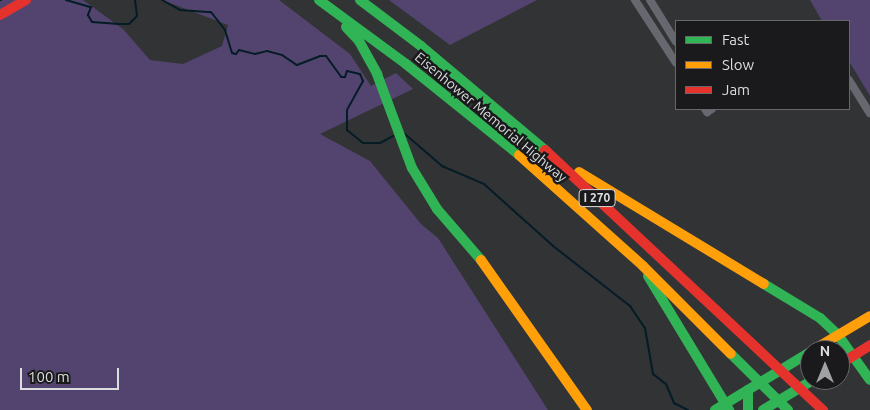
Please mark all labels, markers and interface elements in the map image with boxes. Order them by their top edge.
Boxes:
legend [675,20,850,110]
text: Fast [722,31,749,48]
street label: Eisenhower Memorial Highway [412,48,570,186]
text: Slow [722,56,754,73]
text: Jam [722,81,750,98]
road number: I 270 [578,188,616,208]
north arrow [800,340,850,390]
text: N [820,343,830,359]
scale bar [22,358,121,390]
text: 100 m [28,368,70,385]

